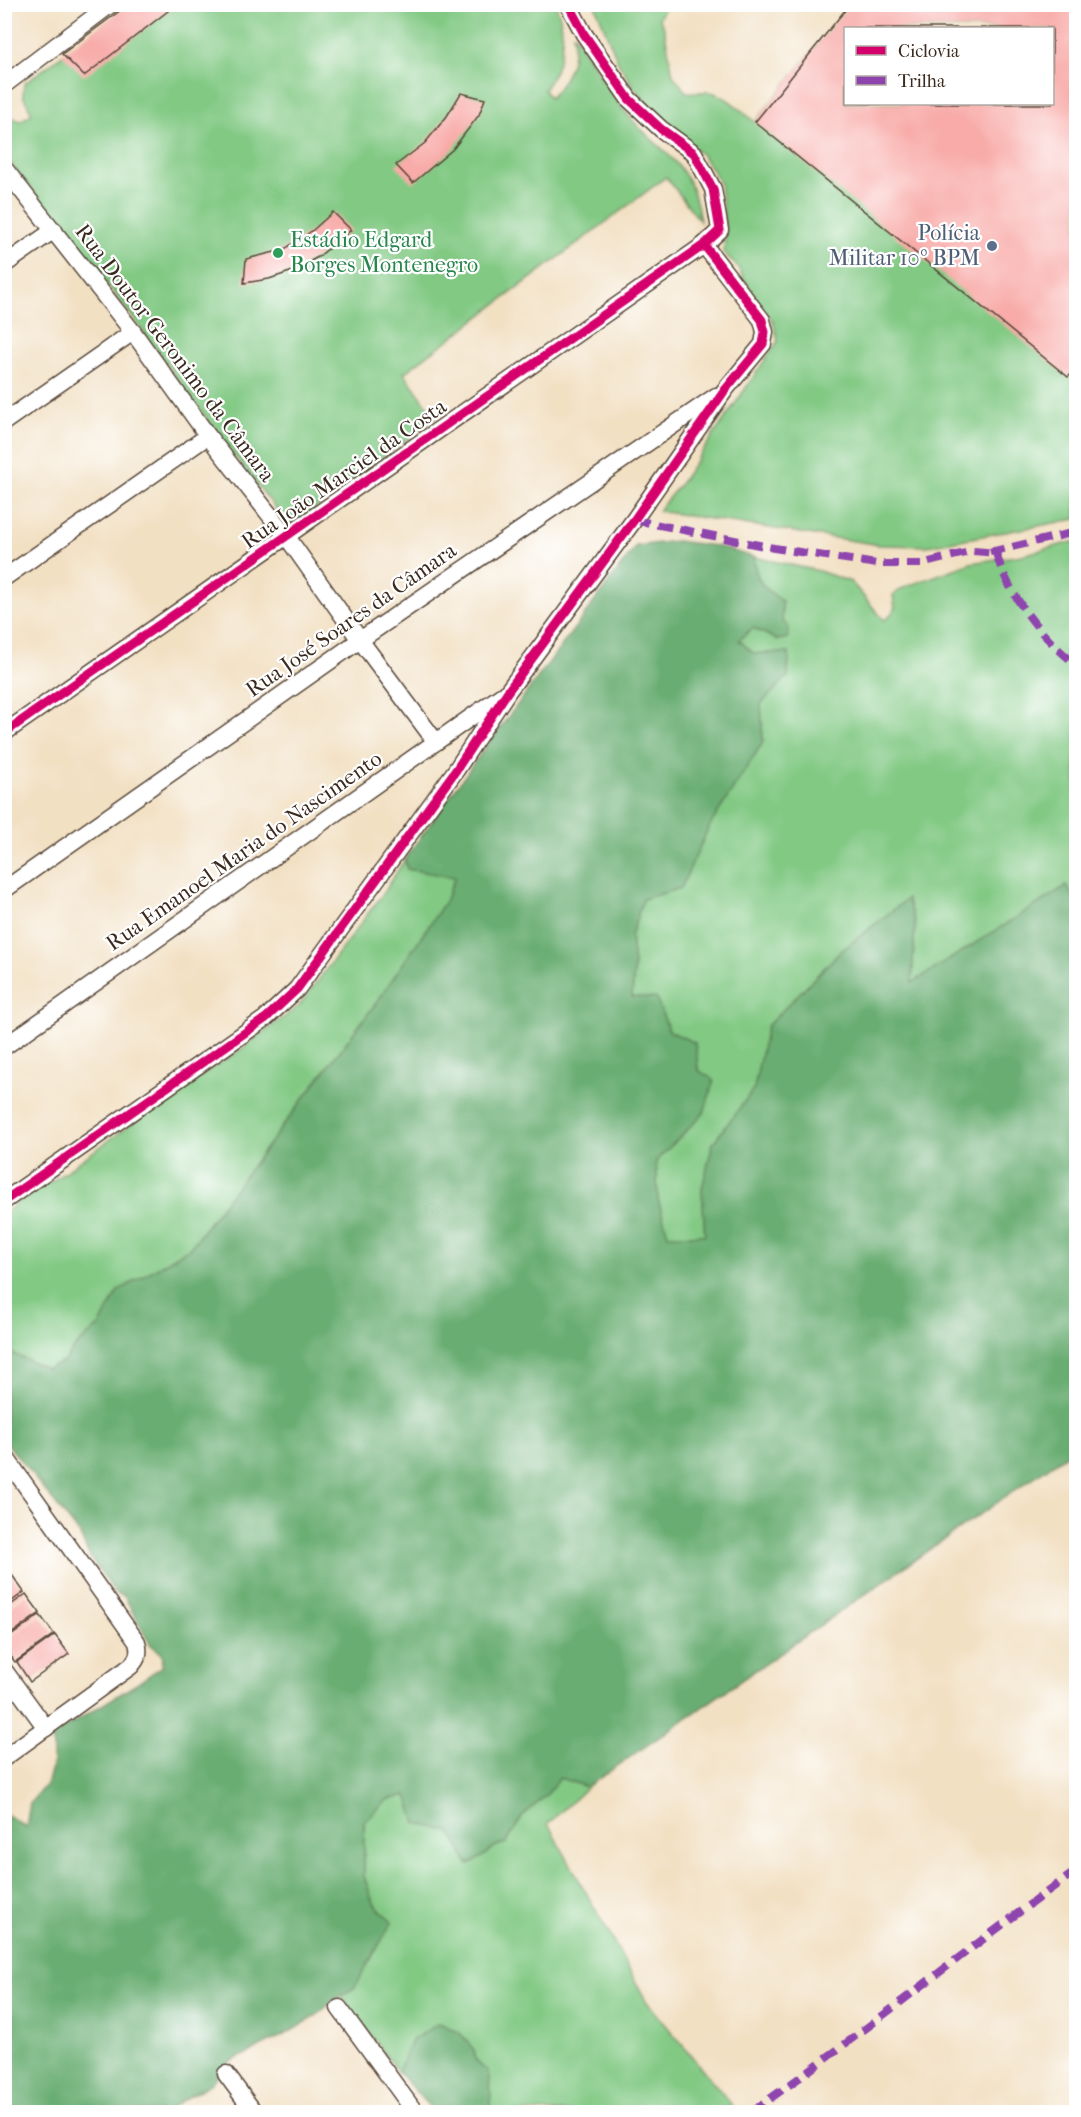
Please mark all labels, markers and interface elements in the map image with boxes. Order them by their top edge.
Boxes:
legend [844,27,1054,105]
text: Ciclovia [898,41,960,62]
text: Trilha [898,71,946,92]
street label: Rua Doutor Geronimo da Câmara [70,219,281,488]
place label: Polícia Militar 10º BPM [829,220,981,271]
place label: Estádio Edgard Borges Montenegro [290,227,478,278]
marker: Polícia Militar 10º BPM [985,239,999,253]
marker: Estádio Edgard Borges Montenegro [271,246,285,260]
street label: Rua João Marciel da Costa [237,393,452,555]
street label: Rua José Soares da Câmara [241,537,462,703]
street label: Rua Emanoel Maria do Nascimento [101,746,387,956]

